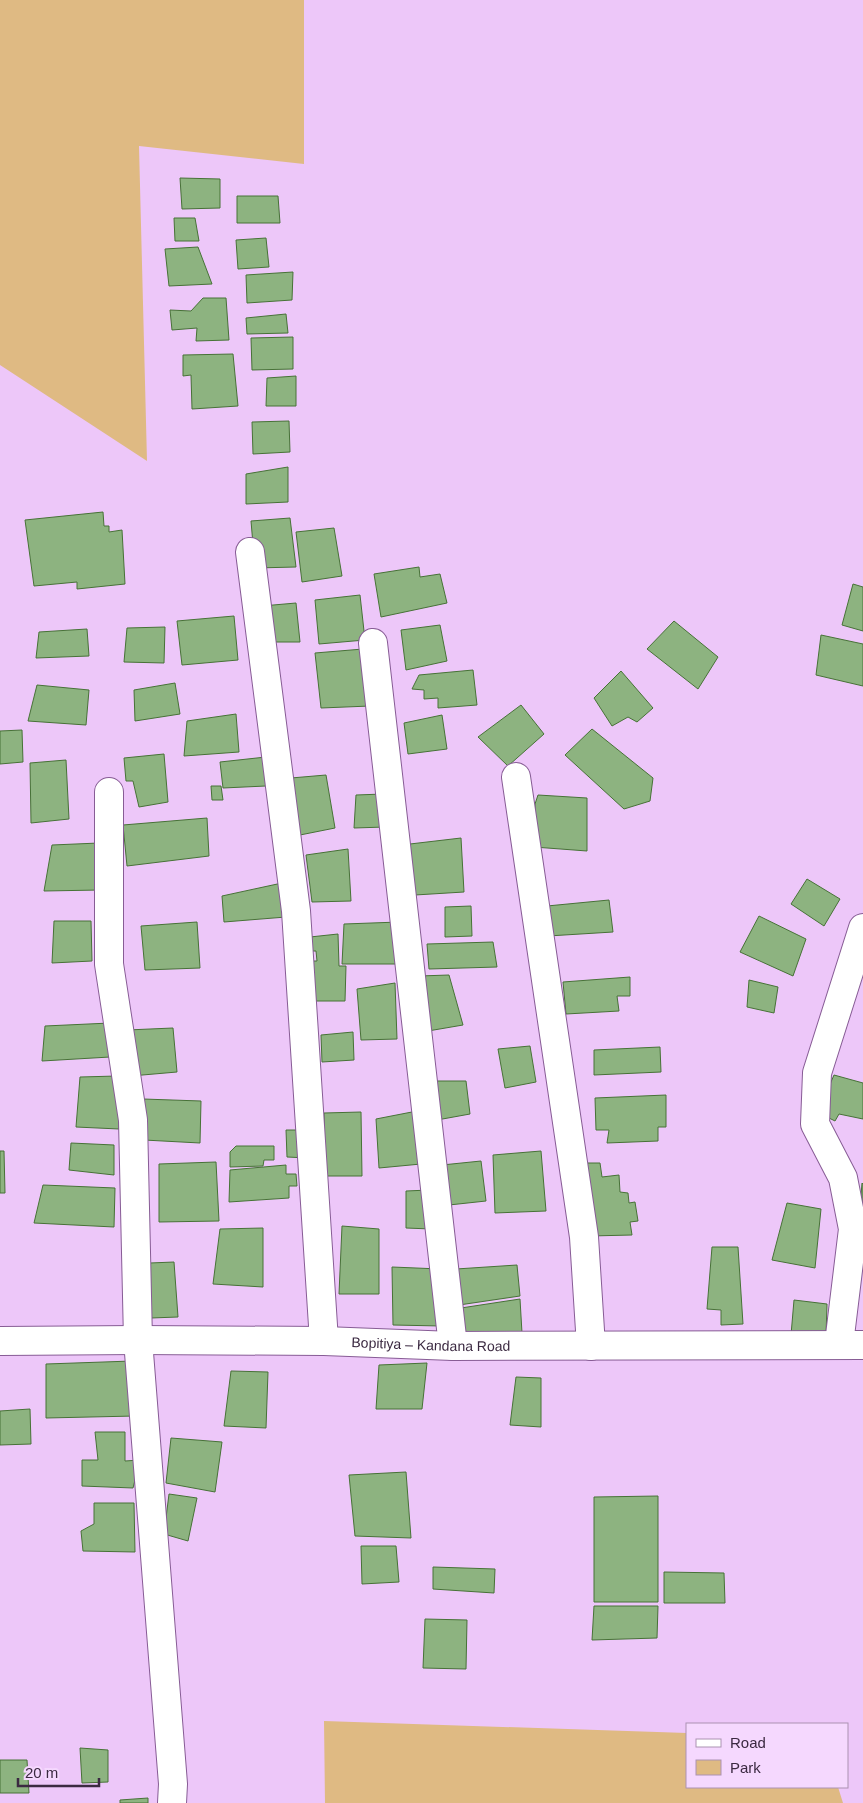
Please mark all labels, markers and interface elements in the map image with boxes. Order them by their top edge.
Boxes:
street label: Bopitiya – Kandana Road [351,1334,510,1354]
legend [686,1723,848,1788]
text: Road [730,1734,766,1751]
scale bar [18,1756,99,1788]
text: Park [730,1759,761,1776]
text: 20 m [25,1764,58,1781]

